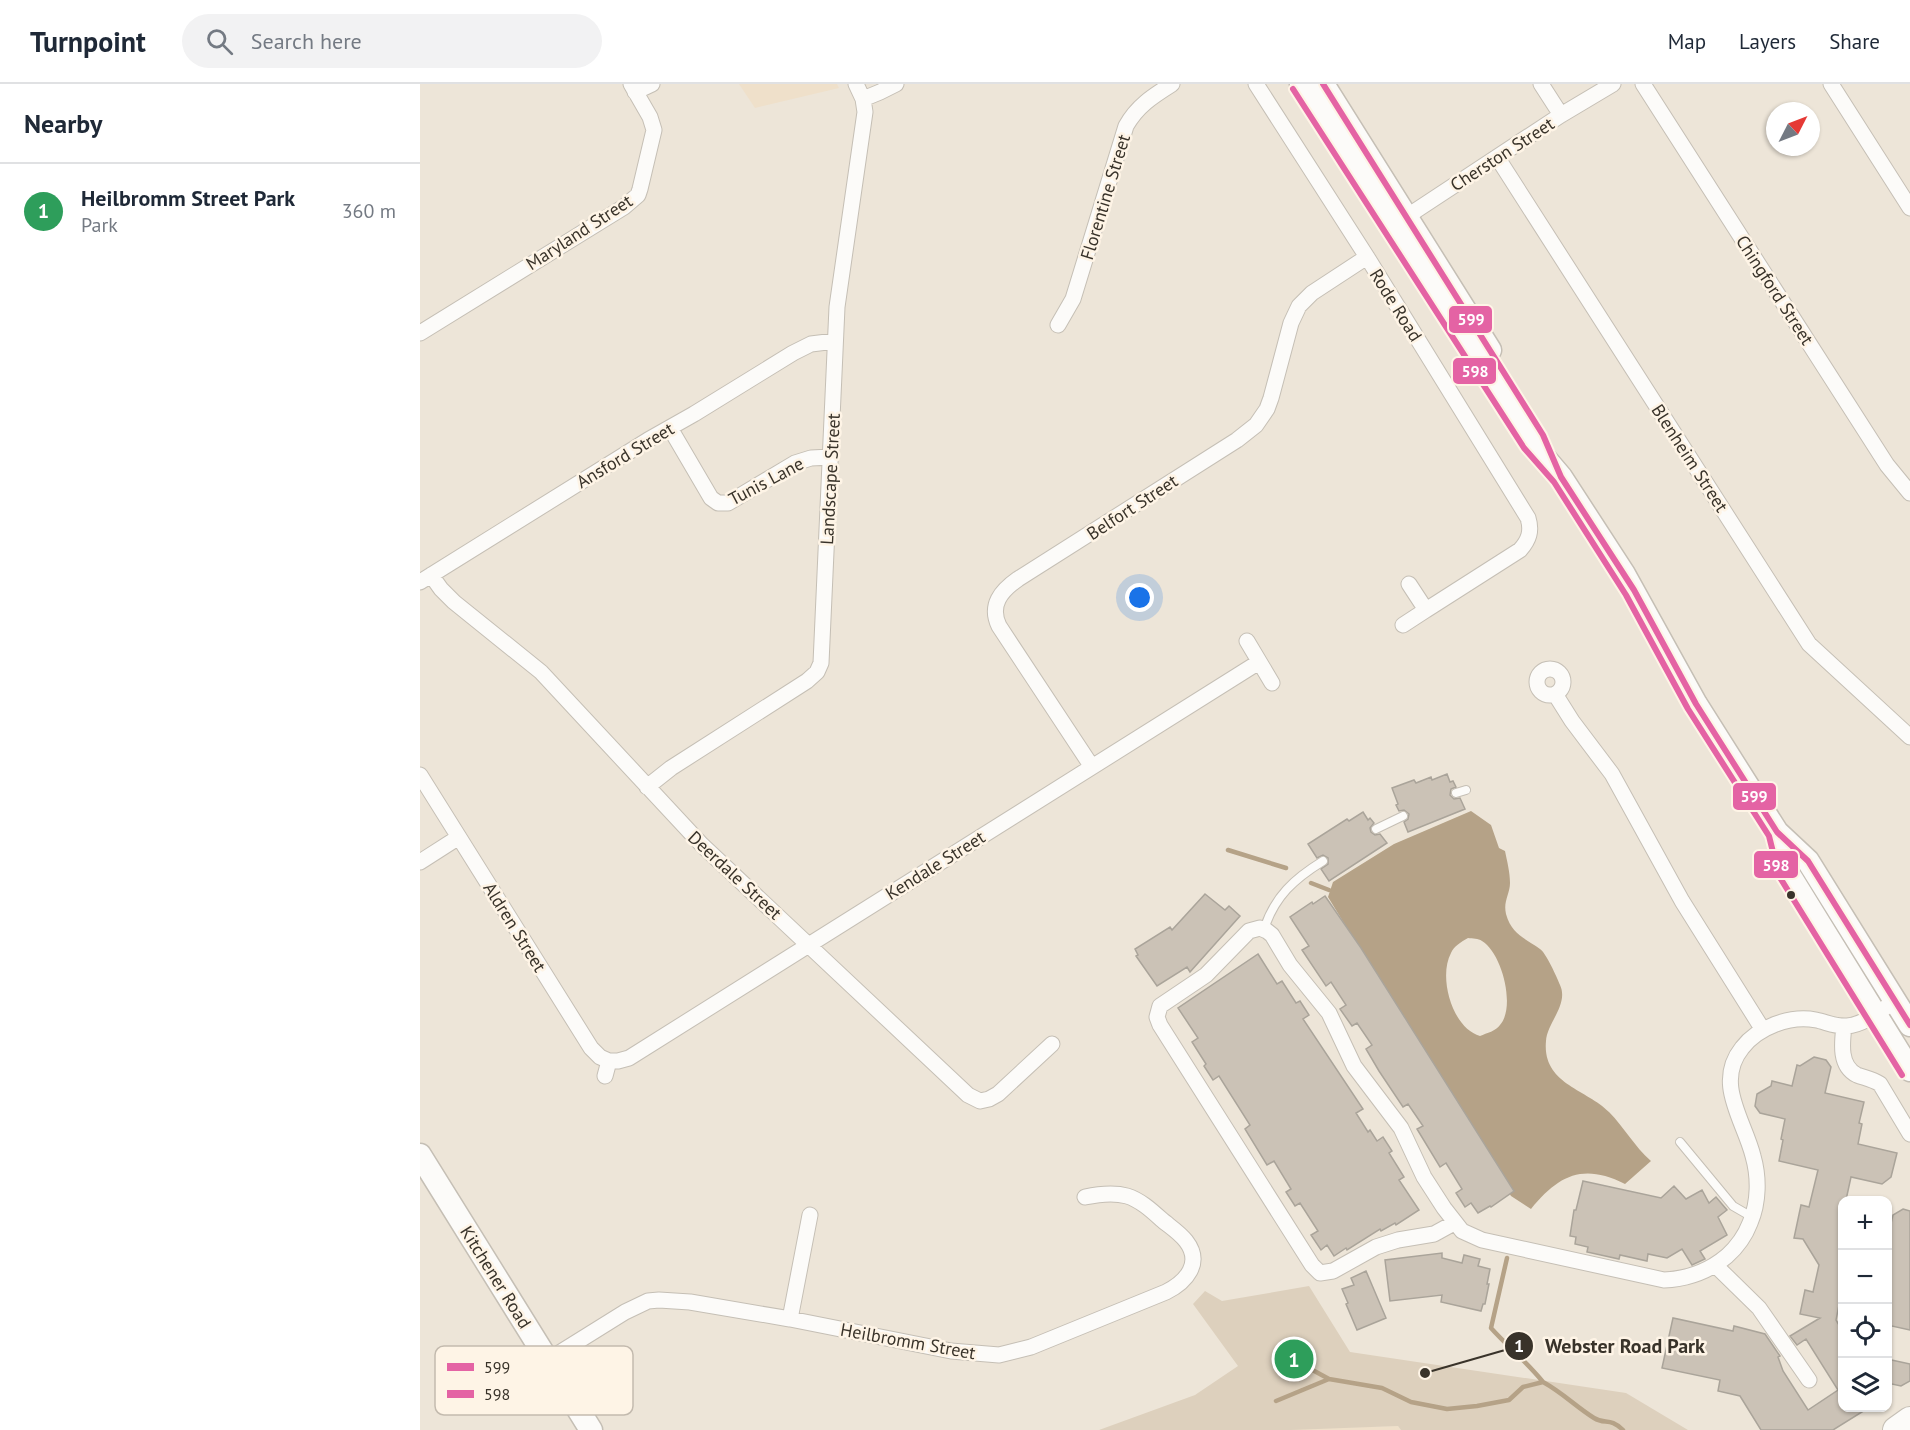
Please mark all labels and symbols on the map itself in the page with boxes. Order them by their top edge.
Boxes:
north arrow [1766,102,1820,156]
street label: Cherston Street [1446,112,1558,196]
street label: Florentine Street [1075,131,1135,263]
street label: Maryland Street [522,189,636,275]
street label: Chingford Street [1731,231,1819,349]
street label: Rode Road [1365,264,1427,346]
line badge: 599 [1448,305,1493,334]
text: 599 [1457,309,1485,329]
line badge: 598 [1452,357,1497,385]
text: 598 [1461,361,1489,381]
street label: Blenheim Street [1647,400,1733,516]
street label: Landscape Street [815,413,845,545]
street label: Ansford Street [572,417,678,493]
street label: Tunis Lane [725,452,807,510]
street label: Belfort Street [1082,469,1182,545]
your location [1125,583,1154,612]
line badge: 599 [1732,782,1777,811]
text: 599 [1740,786,1768,806]
street label: Kendale Street [881,825,989,905]
street label: Deerdale Street [683,826,787,924]
line badge: 598 [1753,850,1799,879]
text: 598 [1762,855,1790,875]
street label: Aldren Street [478,878,552,976]
unlabelled marker [1785,889,1797,901]
street label: Kitchener Road [455,1221,537,1333]
street label: Heilbromm Street [839,1318,977,1364]
callout: Webster Road Park [1504,1327,1717,1365]
text: Webster Road Park [1545,1333,1705,1359]
text: 1 [1514,1334,1524,1357]
pin: 1 [1274,1336,1314,1382]
legend [435,1346,633,1415]
text: 599 [484,1357,510,1377]
text: 598 [484,1384,510,1404]

